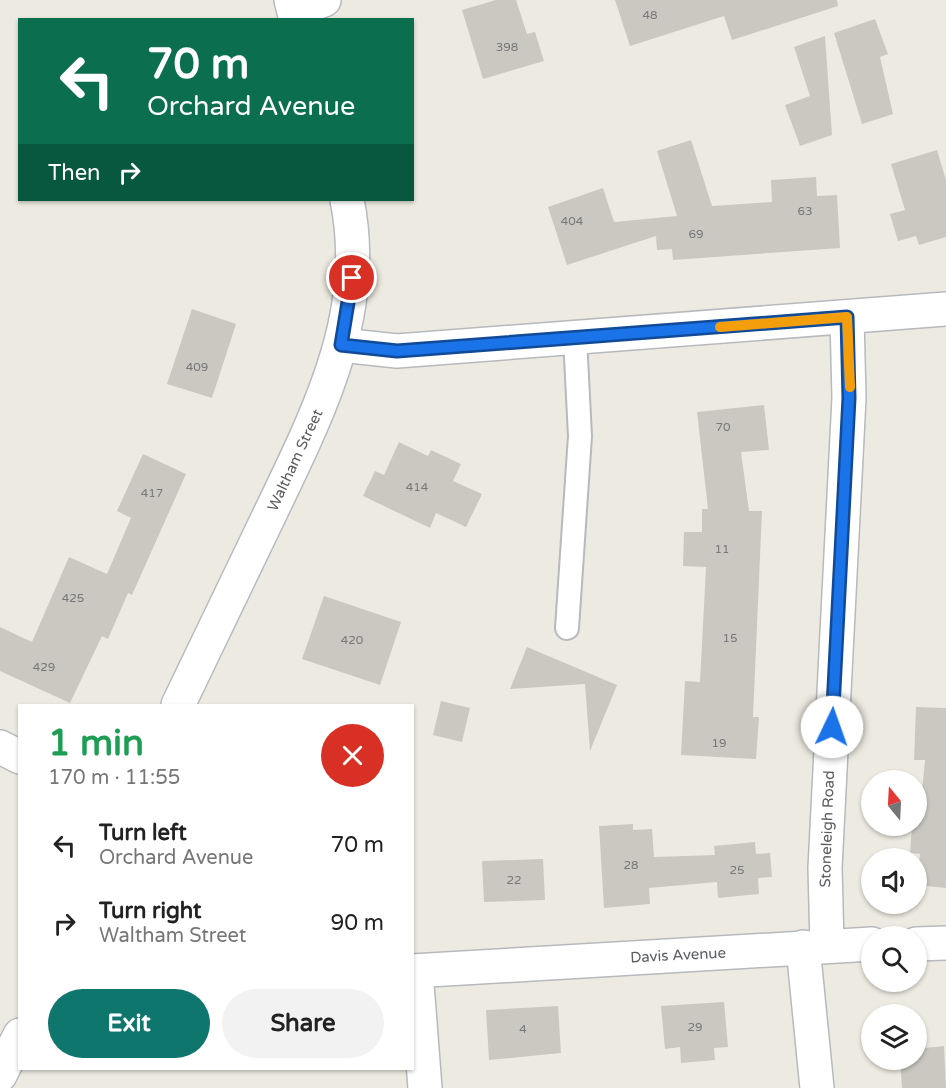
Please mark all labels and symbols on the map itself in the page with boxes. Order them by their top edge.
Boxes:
house number: 48 [642,8,658,22]
house number: 398 [496,40,518,54]
house number: 63 [797,204,813,218]
house number: 404 [561,214,584,228]
house number: 69 [688,227,704,241]
pin [326,252,377,303]
house number: 409 [186,360,208,374]
street label: Waltham Street [263,406,327,514]
house number: 70 [715,420,731,434]
house number: 414 [406,480,429,494]
house number: 417 [141,486,163,500]
house number: 11 [714,542,730,556]
house number: 425 [62,591,84,605]
house number: 15 [722,631,738,645]
house number: 420 [341,633,364,647]
house number: 429 [33,660,55,674]
position arrow [800,695,864,759]
house number: 19 [711,736,727,750]
street label: Stoneleigh Road [816,770,838,888]
north arrow [861,770,927,836]
house number: 28 [623,858,639,872]
house number: 25 [729,863,745,877]
house number: 22 [506,873,522,887]
street label: Davis Avenue [630,944,726,966]
house number: 29 [687,1020,703,1034]
house number: 4 [519,1022,527,1036]

